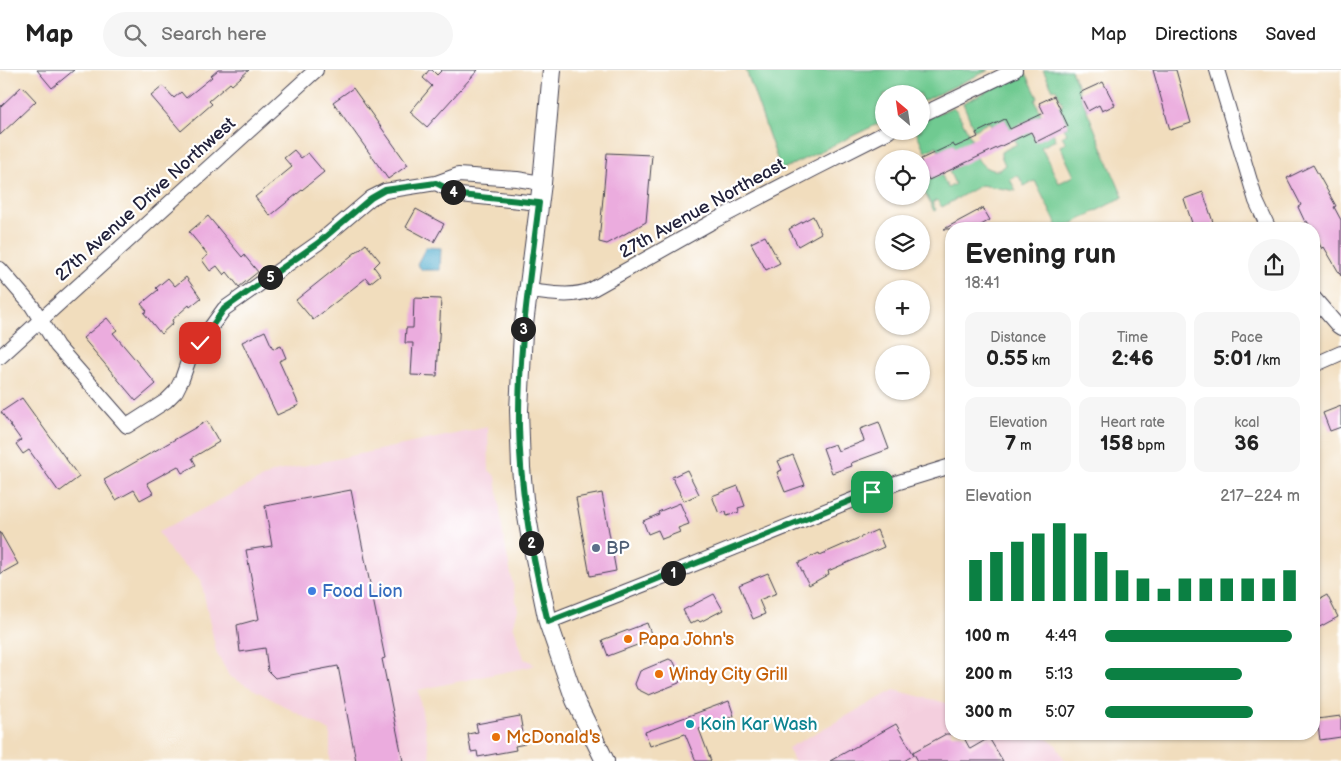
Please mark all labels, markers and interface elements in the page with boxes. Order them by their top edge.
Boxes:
search box [103,12,453,57]
text: Map [25,20,73,49]
icon: search [121,21,149,49]
text: Search here [161,23,267,46]
text: Map [1091,24,1127,45]
text: Directions [1155,24,1237,45]
text: Saved [1265,24,1316,45]
north arrow [875,85,930,140]
map controls [875,85,930,400]
street label: 27th Avenue Drive Northwest [51,113,240,286]
button: locate [875,150,930,205]
street label: 27th Avenue Northeast [616,154,789,263]
pin: 4 [440,180,466,204]
text: 4 [449,184,458,201]
button: layers [875,215,930,270]
text: Evening run [965,238,1116,271]
button: share [1248,239,1300,291]
pin: 5 [258,264,282,290]
text: 5 [266,269,275,286]
text: 18:41 [965,274,1000,293]
button: + [875,280,930,335]
pin: 3 [510,316,536,342]
text: 3 [519,321,528,338]
pin [179,322,221,364]
icon: check [186,329,214,357]
text: Distance [990,329,1046,346]
text: Time [1117,329,1148,346]
text: Pace [1231,329,1263,346]
button: − [875,345,930,400]
text: 0.55 [986,346,1028,371]
text: 2:46 [1111,346,1154,371]
text: 5:01 [1213,346,1252,371]
text: km [1028,352,1050,369]
text: /km [1252,352,1281,369]
text: Elevation [989,414,1047,431]
text: Heart rate [1100,414,1165,431]
text: kcal [1234,414,1259,431]
text: 7 [1005,431,1016,456]
text: 158 [1100,431,1134,456]
text: 36 [1234,431,1259,456]
text: m [1016,437,1032,454]
text: bpm [1134,437,1165,454]
pin [851,471,893,513]
icon: arrive [858,478,886,506]
text: Elevation [965,487,1032,506]
text: 217–224 m [1220,487,1300,506]
pin: 2 [518,530,544,556]
text: 2 [527,535,536,552]
place label: BP [606,538,630,559]
marker: BP [590,542,602,554]
pin: 1 [660,560,686,586]
text: 1 [671,565,676,582]
place label: Food Lion [322,581,403,602]
marker: Food Lion [306,585,318,597]
text: 100 m [965,627,1010,646]
text: 4:49 [1045,627,1077,646]
place label: Papa John's [638,629,734,650]
marker: Papa John's [622,633,634,645]
place label: Windy City Grill [669,664,788,685]
text: 200 m [965,665,1012,684]
text: 5:13 [1045,665,1073,684]
marker: Windy City Grill [653,668,665,680]
text: 300 m [965,703,1012,722]
text: 5:07 [1045,703,1075,722]
place label: Koin Kar Wash [700,714,818,735]
marker: Koin Kar Wash [684,718,696,730]
place label: McDonald's [506,727,601,748]
marker: McDonald's [490,731,502,743]

